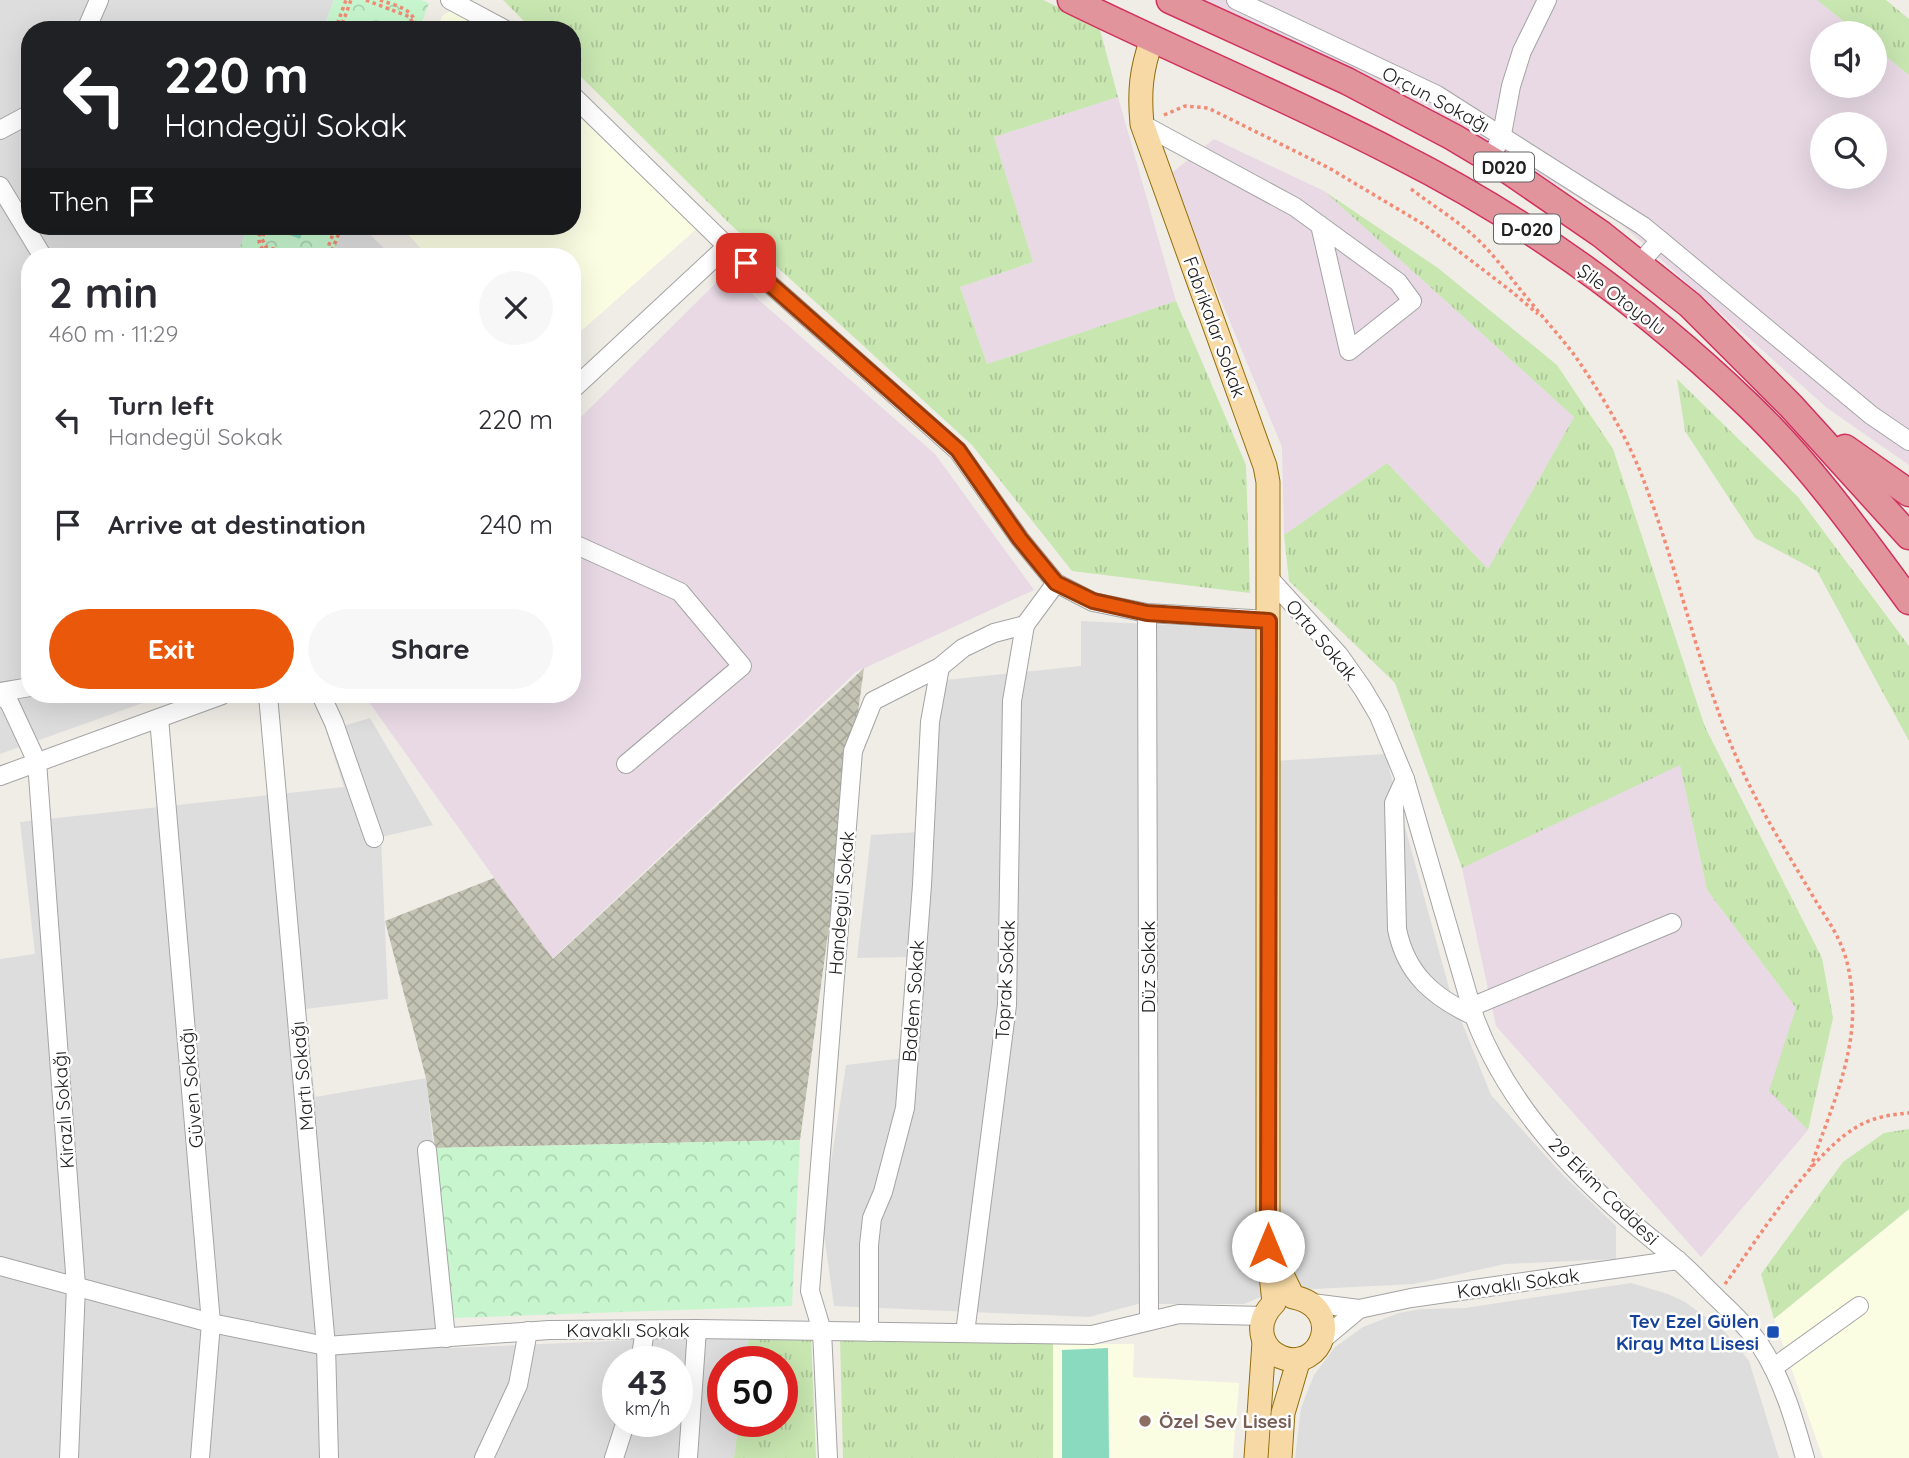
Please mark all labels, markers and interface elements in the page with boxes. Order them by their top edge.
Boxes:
map controls [1810,21,1887,189]
button: sound [1810,21,1887,98]
text: 220 m [164,44,309,105]
icon: left [49,49,140,140]
street label: Orçun Sokağı [1378,61,1494,137]
text: Handegül Sokak [164,105,407,145]
button: search [1810,112,1887,189]
road number: D020 [1474,152,1534,182]
icon: arrive [123,182,161,220]
text: Then [49,185,109,218]
road number: D-020 [1494,214,1560,244]
pin [716,233,776,293]
icon: arrive [727,244,765,282]
street label: Fabrikalar Sokak [1178,253,1252,401]
street label: Şile Otoyolu [1573,258,1671,340]
text: 2 min [49,266,158,319]
button: close [479,271,553,345]
text: 460 m · 11:29 [49,319,178,348]
text: Turn left [108,389,215,422]
icon: left [49,401,87,439]
text: 220 m [478,403,553,436]
text: Handegül Sokak [108,422,283,451]
icon: arrive [49,506,87,544]
text: Arrive at destination [108,508,366,541]
text: 240 m [479,508,553,541]
street label: Orta Sokak [1281,594,1363,686]
button: Exit [49,609,294,689]
button: Share [308,609,553,689]
street label: Handegül Sokak [823,830,859,976]
street label: Toprak Sokak [990,919,1020,1041]
street label: Düz Sokak [1136,921,1160,1013]
street label: Badem Sokak [897,939,929,1063]
street label: Martı Sokağı [285,1020,319,1132]
street label: Güven Sokağı [174,1027,208,1149]
street label: Kirazlı Sokağı [47,1050,79,1170]
street label: 29 Ekim Caddesi [1544,1132,1664,1250]
position arrow [1231,1209,1305,1283]
street label: Kavaklı Sokak [1455,1263,1581,1303]
place label: Tev Ezel Gülen Kiray Mta Lisesi [1616,1309,1759,1355]
street label: Kavaklı Sokak [566,1318,690,1342]
marker: Tev Ezel Gülen Kiray Mta Lisesi [1765,1324,1781,1340]
speed limit sign: 50 [707,1346,798,1437]
text: 43 [628,1360,667,1404]
text: km/h [625,1397,670,1420]
place label: Özel Sev Lisesi [1159,1409,1292,1433]
marker: Özel Sev Lisesi [1137,1413,1153,1429]

